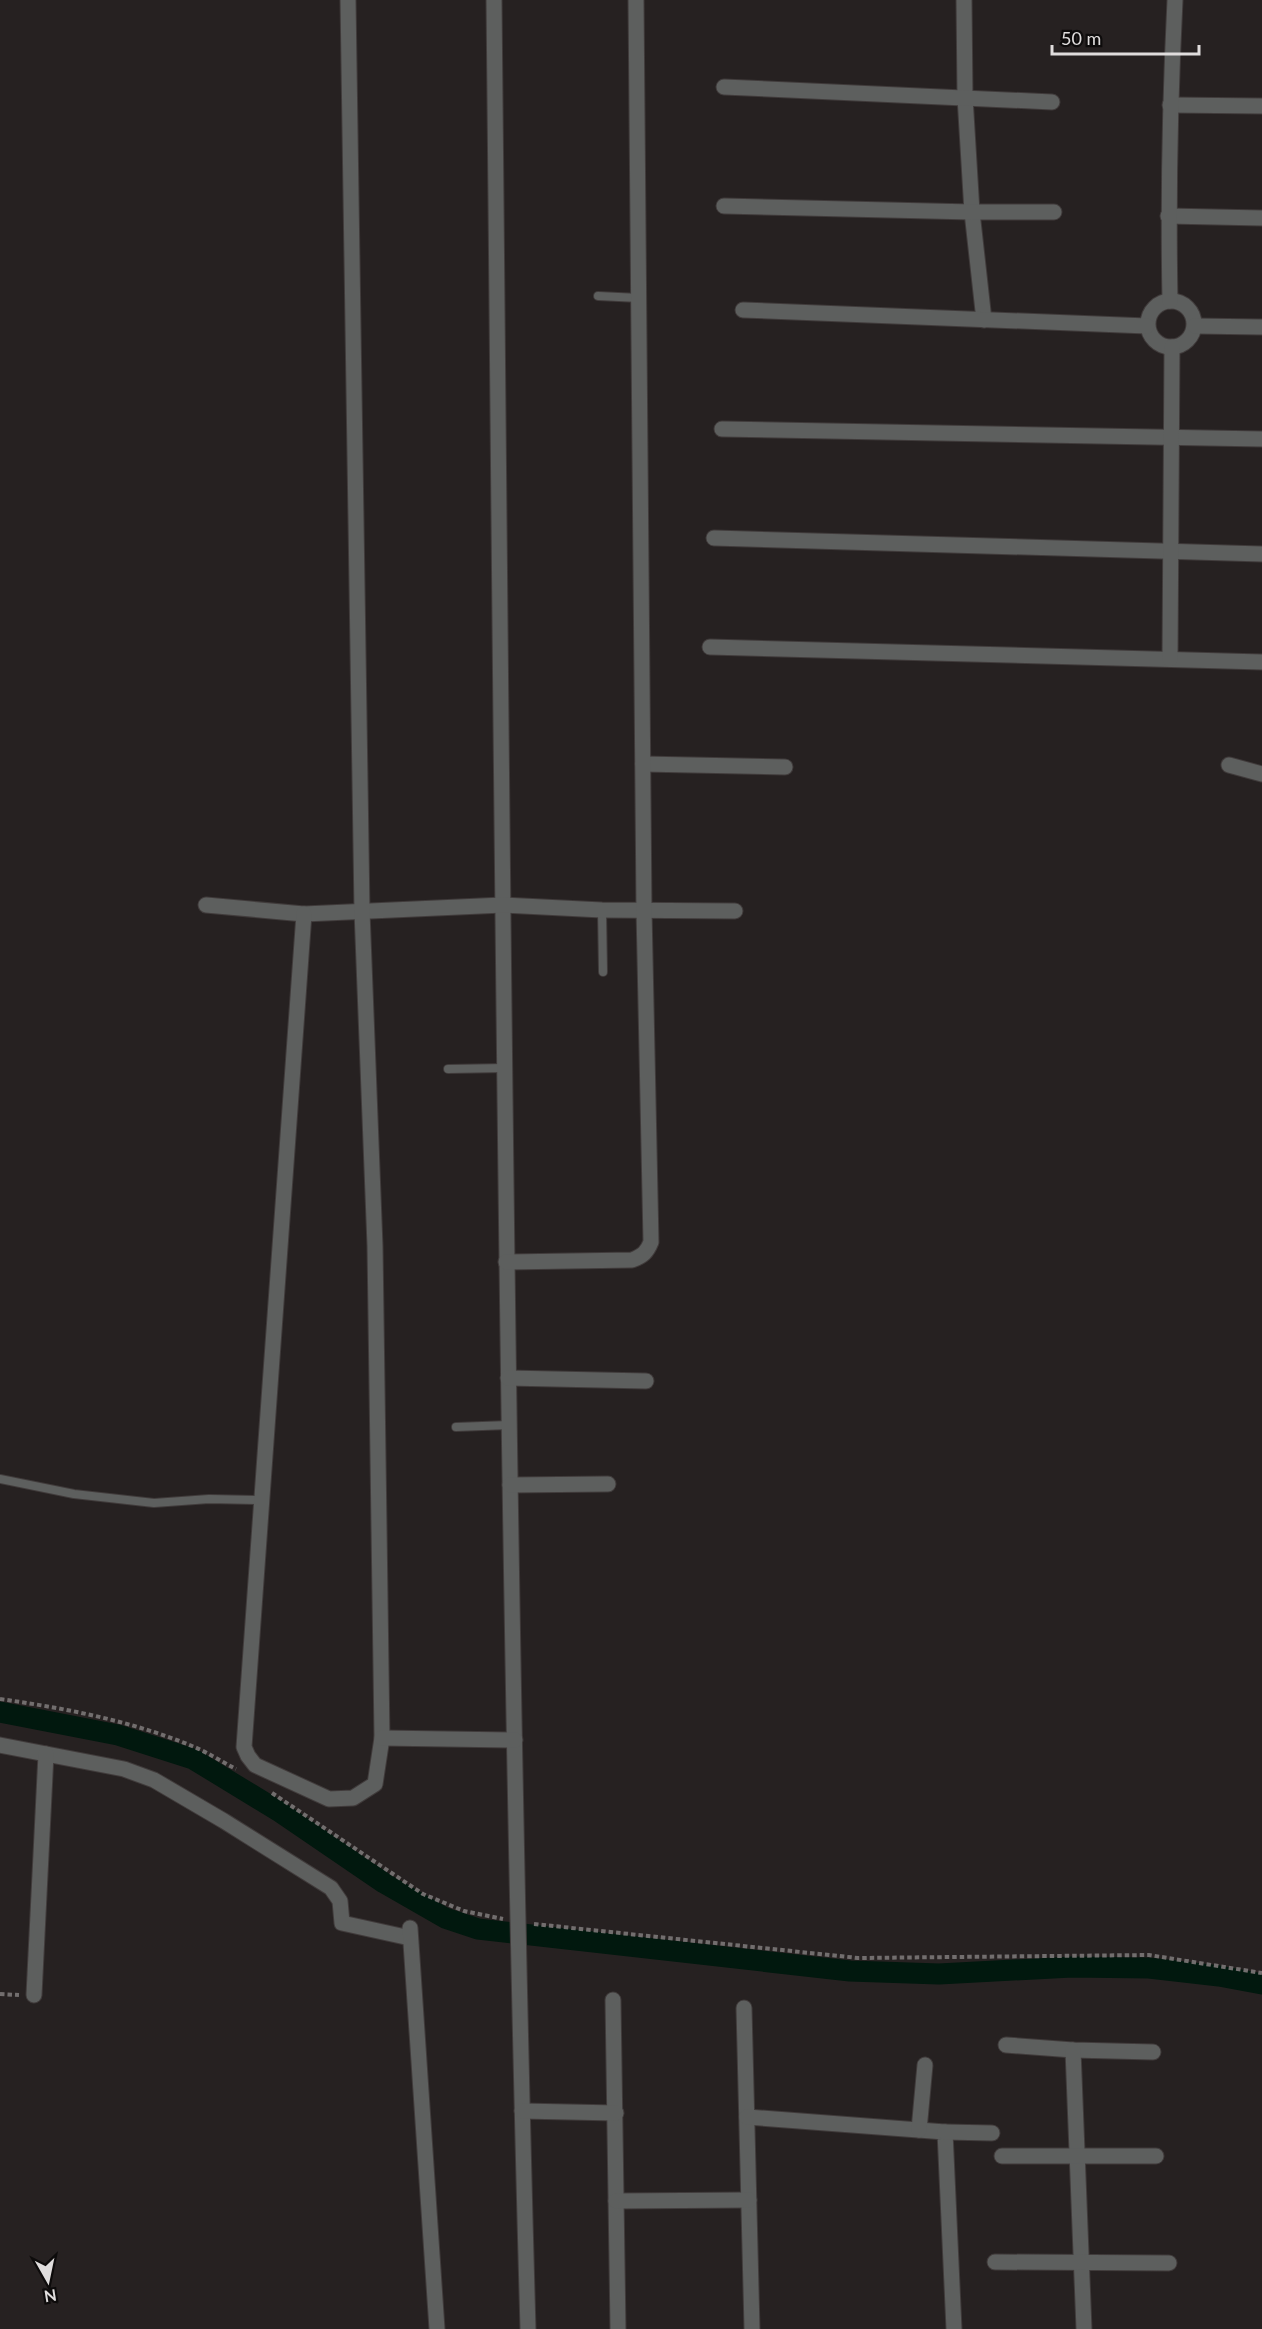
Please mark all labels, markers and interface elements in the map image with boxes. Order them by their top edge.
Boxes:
scale bar [1052,18,1199,56]
text: 50 m [1061,27,1101,49]
north arrow [18,2251,78,2311]
text: N [43,2286,58,2307]

